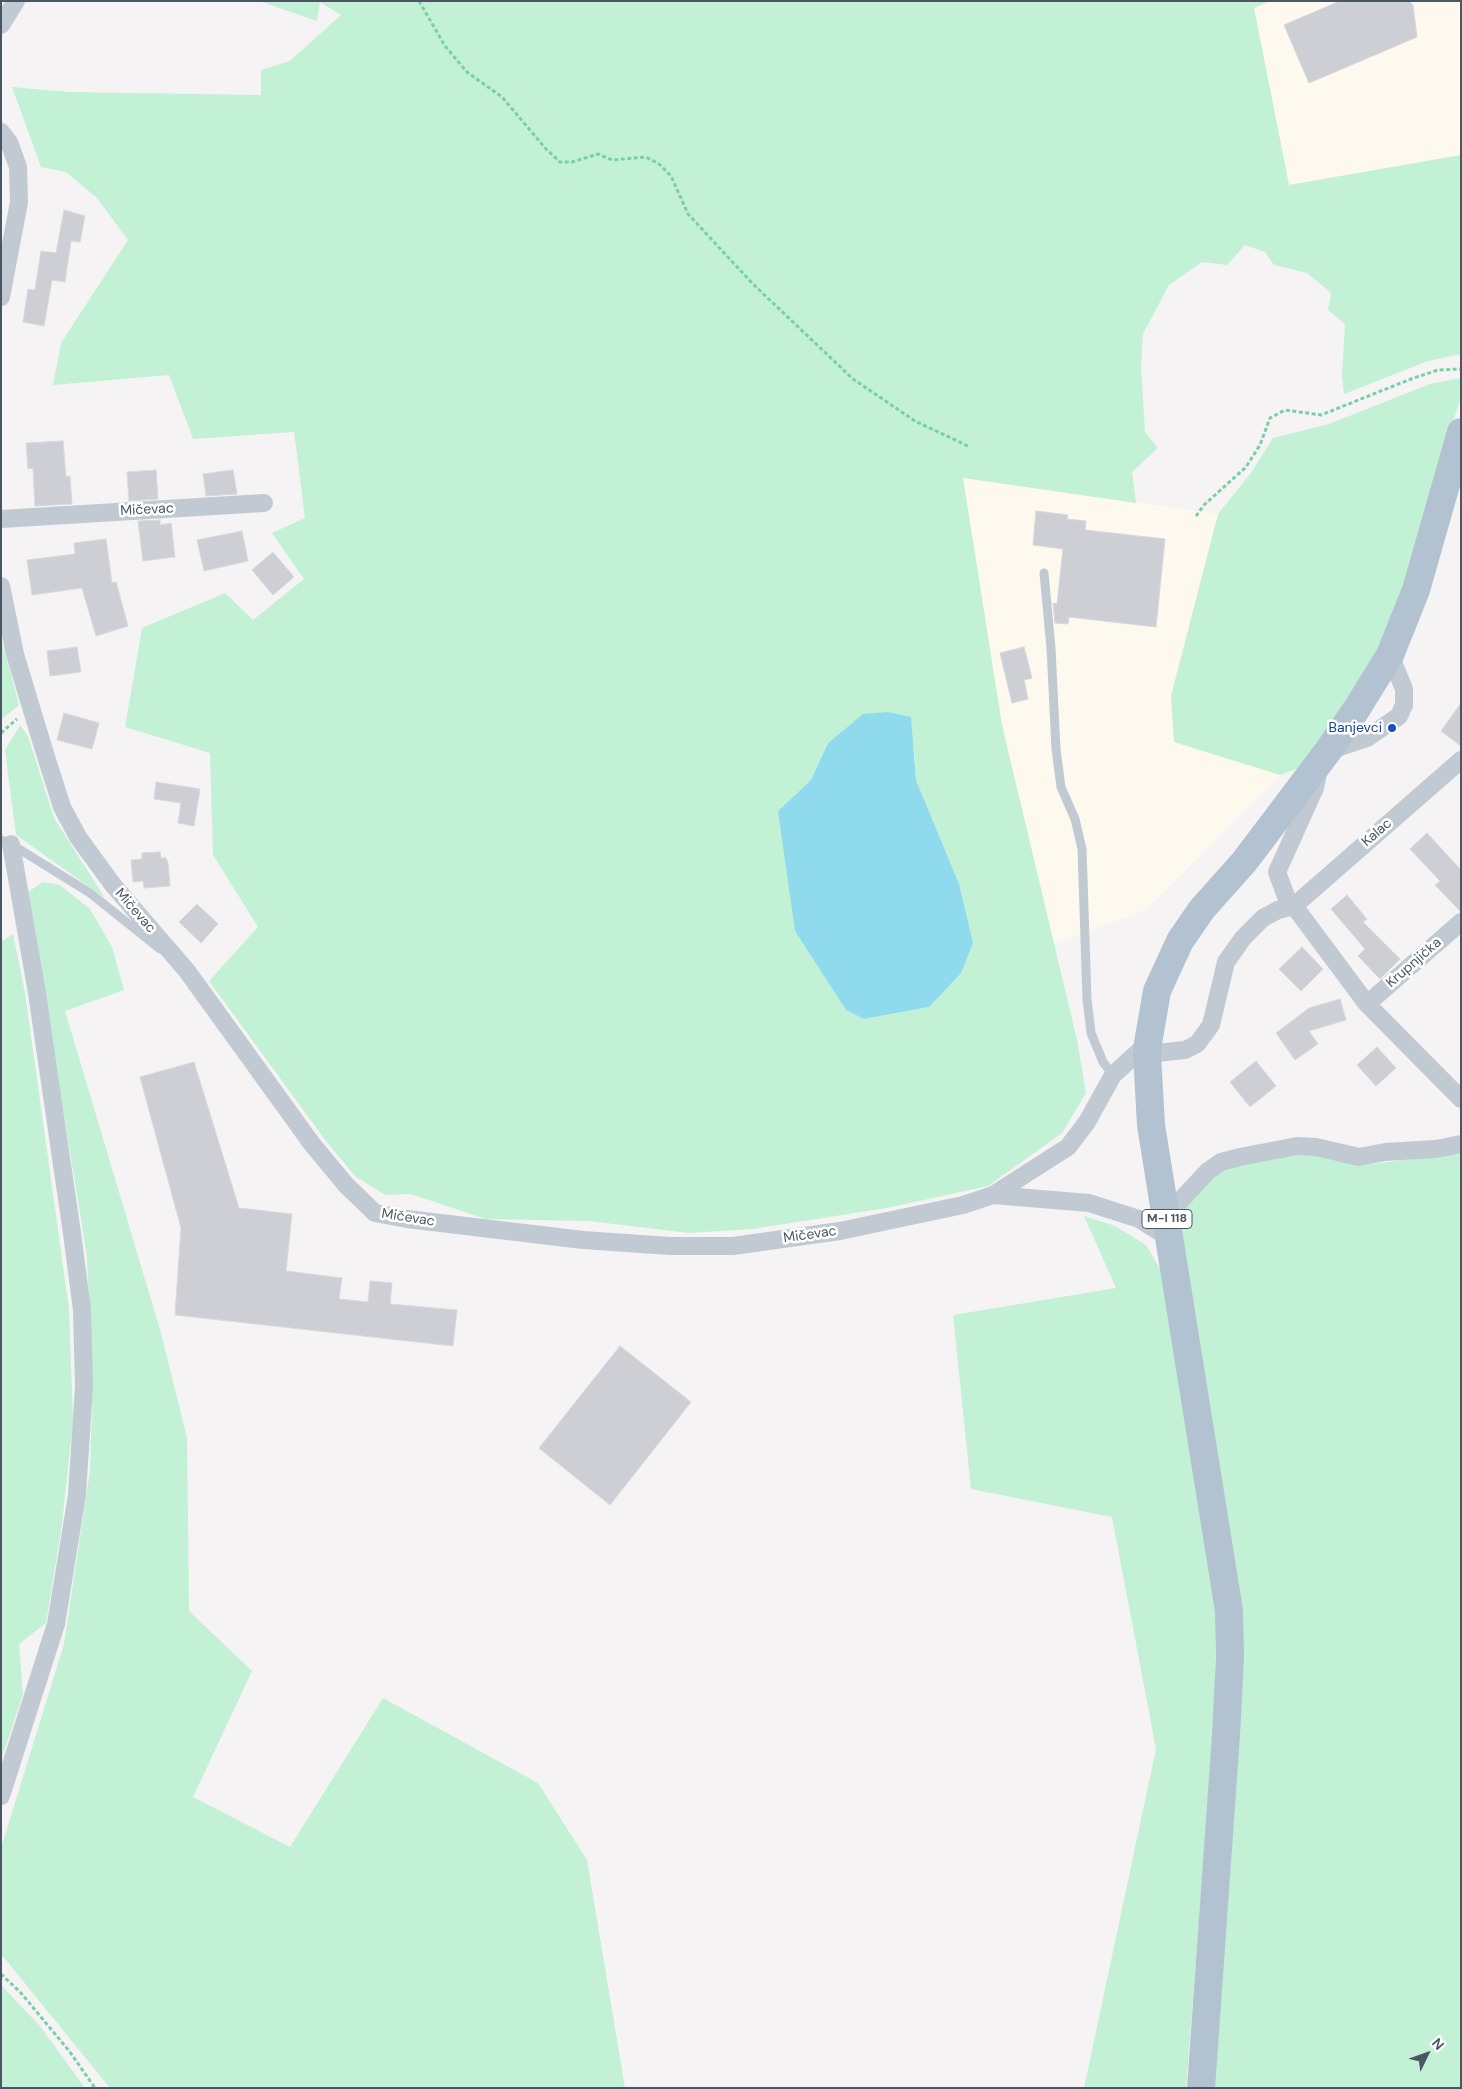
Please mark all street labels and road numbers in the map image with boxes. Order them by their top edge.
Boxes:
street label: Mičevac [120,500,174,520]
street label: Kalac [1359,815,1395,851]
street label: Mičevac [111,885,159,937]
street label: Krupnjička [1383,934,1445,992]
street label: Mičevac [380,1206,436,1230]
road number: M-I 118 [1142,1210,1192,1228]
street label: Mičevac [782,1223,838,1247]

